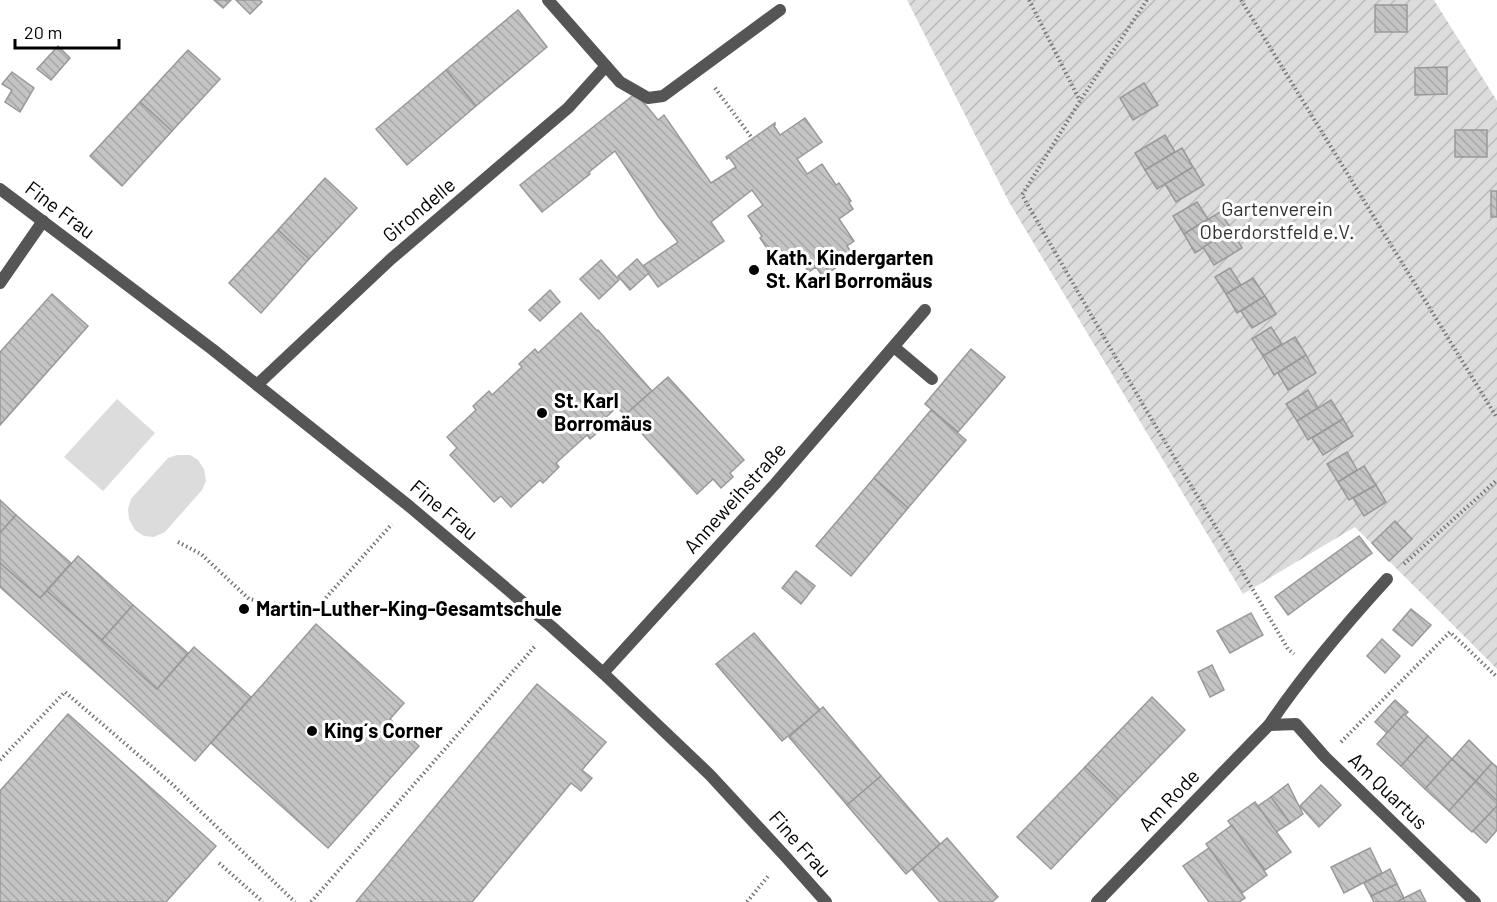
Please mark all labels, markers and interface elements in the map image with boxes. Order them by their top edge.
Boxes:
scale bar [15,12,118,50]
text: 20 m [24,21,62,43]
street label: Girondelle [377,172,460,247]
street label: Fine Frau [21,175,100,243]
park label: Gartenverein Oberdorstfeld e.V. [1200,196,1355,243]
place label: Kath. Kindergarten St. Karl Borromäus [766,245,933,292]
marker: Kath. Kindergarten St. Karl Borromäus [747,263,761,277]
place label: St. Karl Borromäus [554,388,652,435]
marker: St. Karl Borromäus [535,406,549,420]
street label: Anneweihstraße [678,437,790,558]
street label: Fine Frau [406,474,483,544]
place label: Martin-Luther-King-Gesamtschule [256,596,562,620]
marker: Martin-Luther-King-Gesamtschule [237,602,251,616]
place label: King´s Corner [324,718,443,742]
marker: King´s Corner [305,724,319,738]
street label: Am Quartus [1344,747,1433,834]
street label: Am Rode [1133,763,1204,835]
street label: Fine Frau [765,805,837,881]

